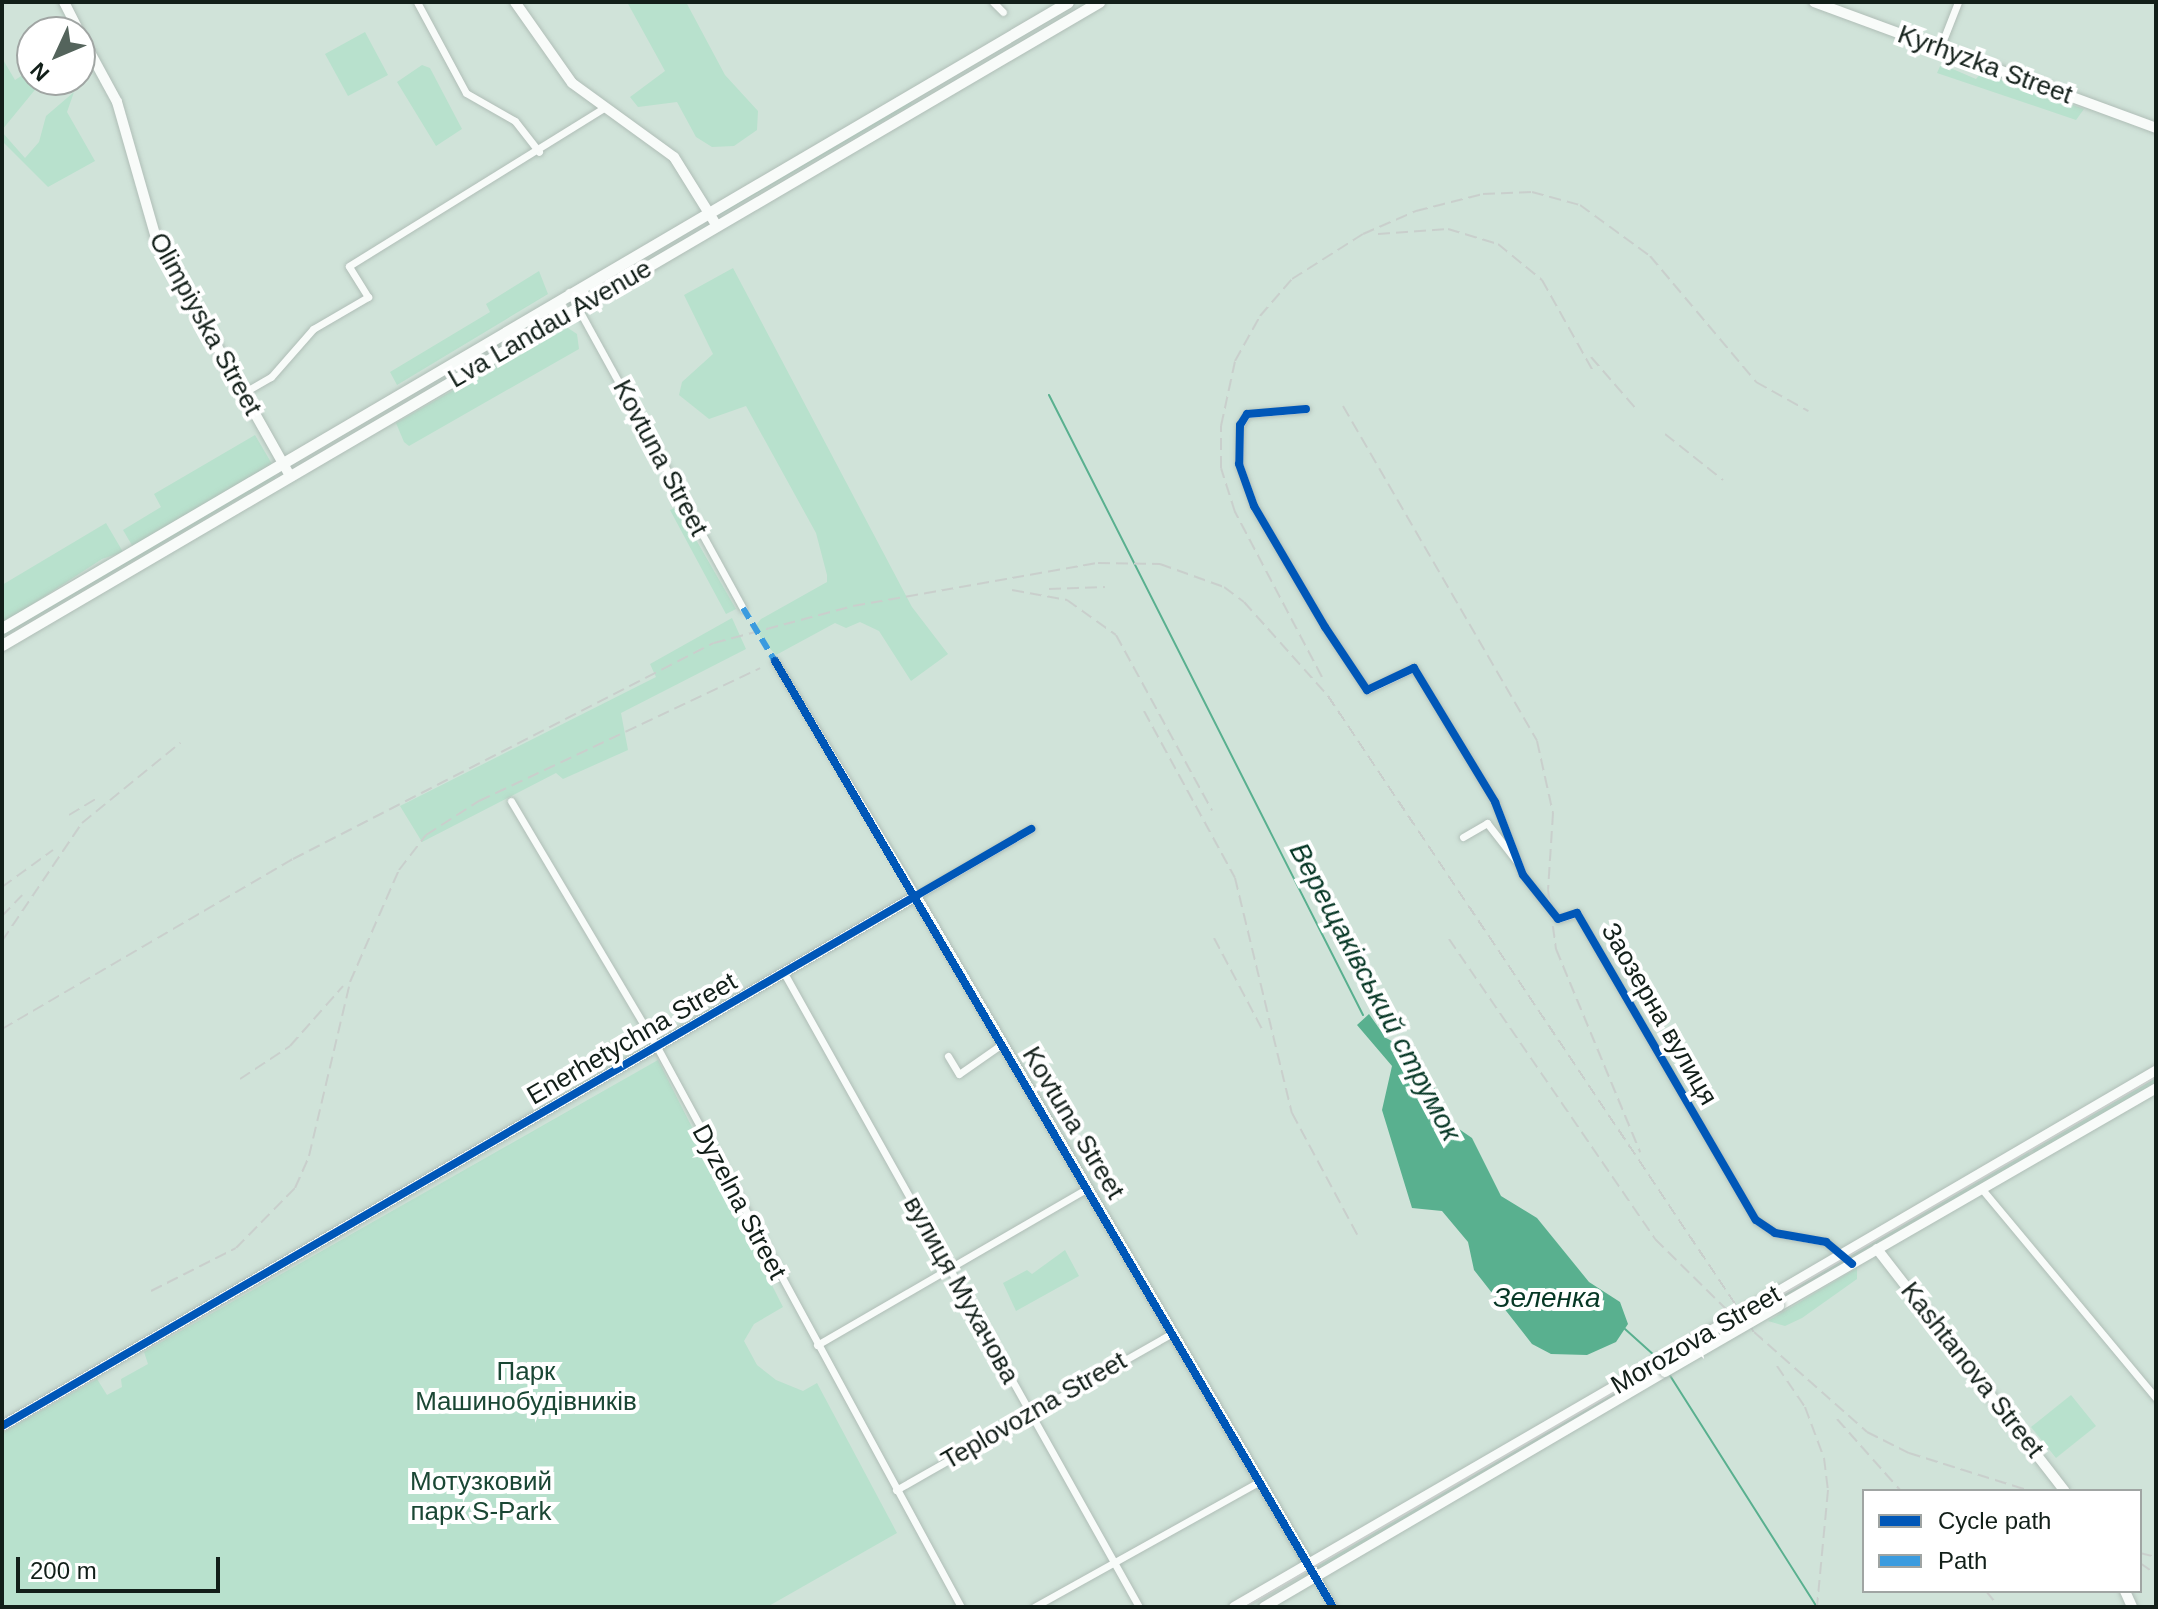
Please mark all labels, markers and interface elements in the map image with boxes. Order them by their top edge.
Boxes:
north arrow [16,16,96,96]
street label: Kyrhyzka Street [1893,19,2077,111]
text: N [25,57,54,86]
street label: Olimpiyska Street [142,227,268,421]
street label: Lva Landau Avenue [442,253,658,395]
street label: Kovtuna Street [606,375,714,541]
water label: Верещаківський струмок [1282,837,1468,1147]
street label: Заозерна вулиця [1594,917,1724,1111]
street label: Enerhetychna Street [522,966,742,1112]
street label: Kovtuna Street [1015,1041,1131,1205]
street label: Dyzelna Street [685,1119,793,1285]
street label: вулиця Мухачова [897,1191,1025,1389]
street label: Kashtanova Street [1894,1276,2050,1464]
street label: Morozova Street [1606,1279,1786,1401]
water label: Зеленка [1493,1281,1601,1315]
street label: Teplovozna Street [936,1345,1132,1477]
park label: Парк Машинобудівників [415,1356,637,1418]
park label: Мотузковий парк S-Park [410,1466,552,1528]
legend [1862,1489,2142,1593]
text: Cycle path [1938,1507,2051,1534]
scale bar [20,1541,224,1591]
text: Path [1938,1547,1987,1574]
text: 200 m [30,1557,97,1584]

